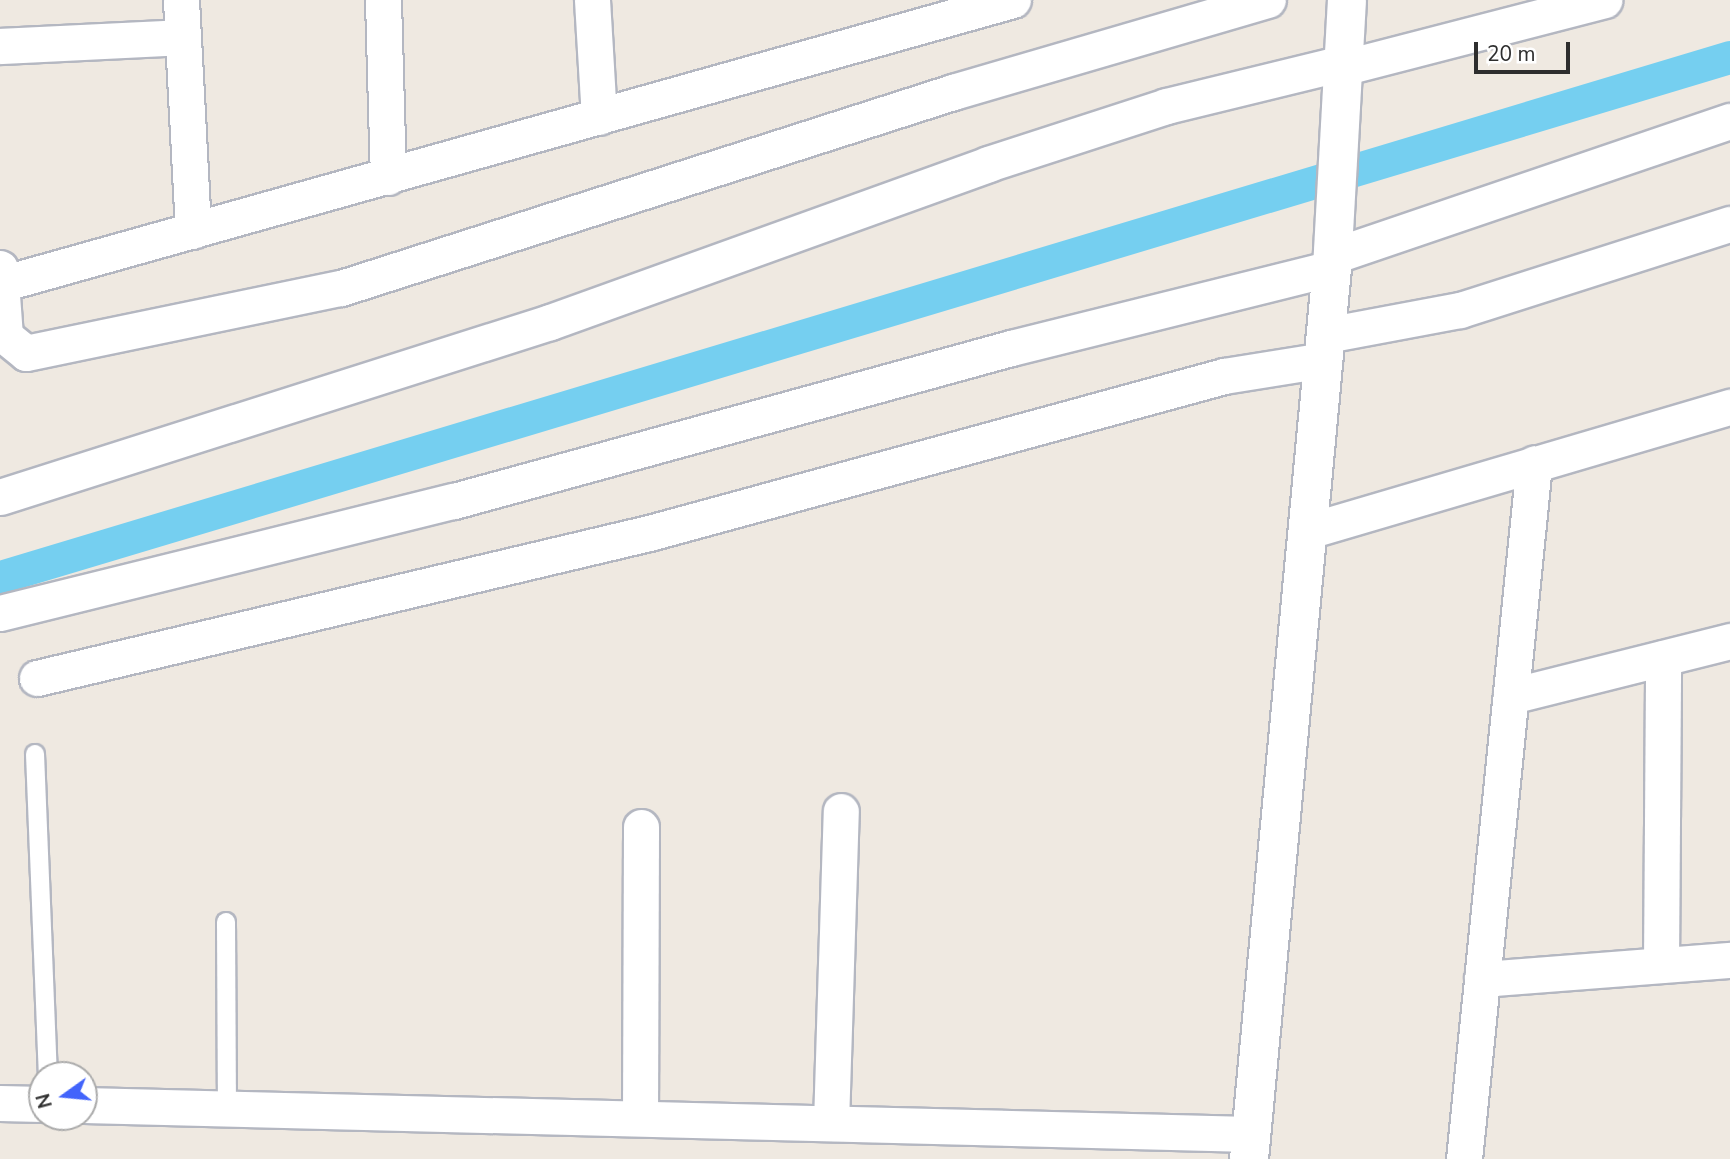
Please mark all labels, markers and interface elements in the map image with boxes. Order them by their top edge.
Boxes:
scale bar [1478,28,1574,72]
text: 20 m [1487,40,1536,68]
north arrow [28,1061,98,1131]
text: N [30,1091,59,1111]

